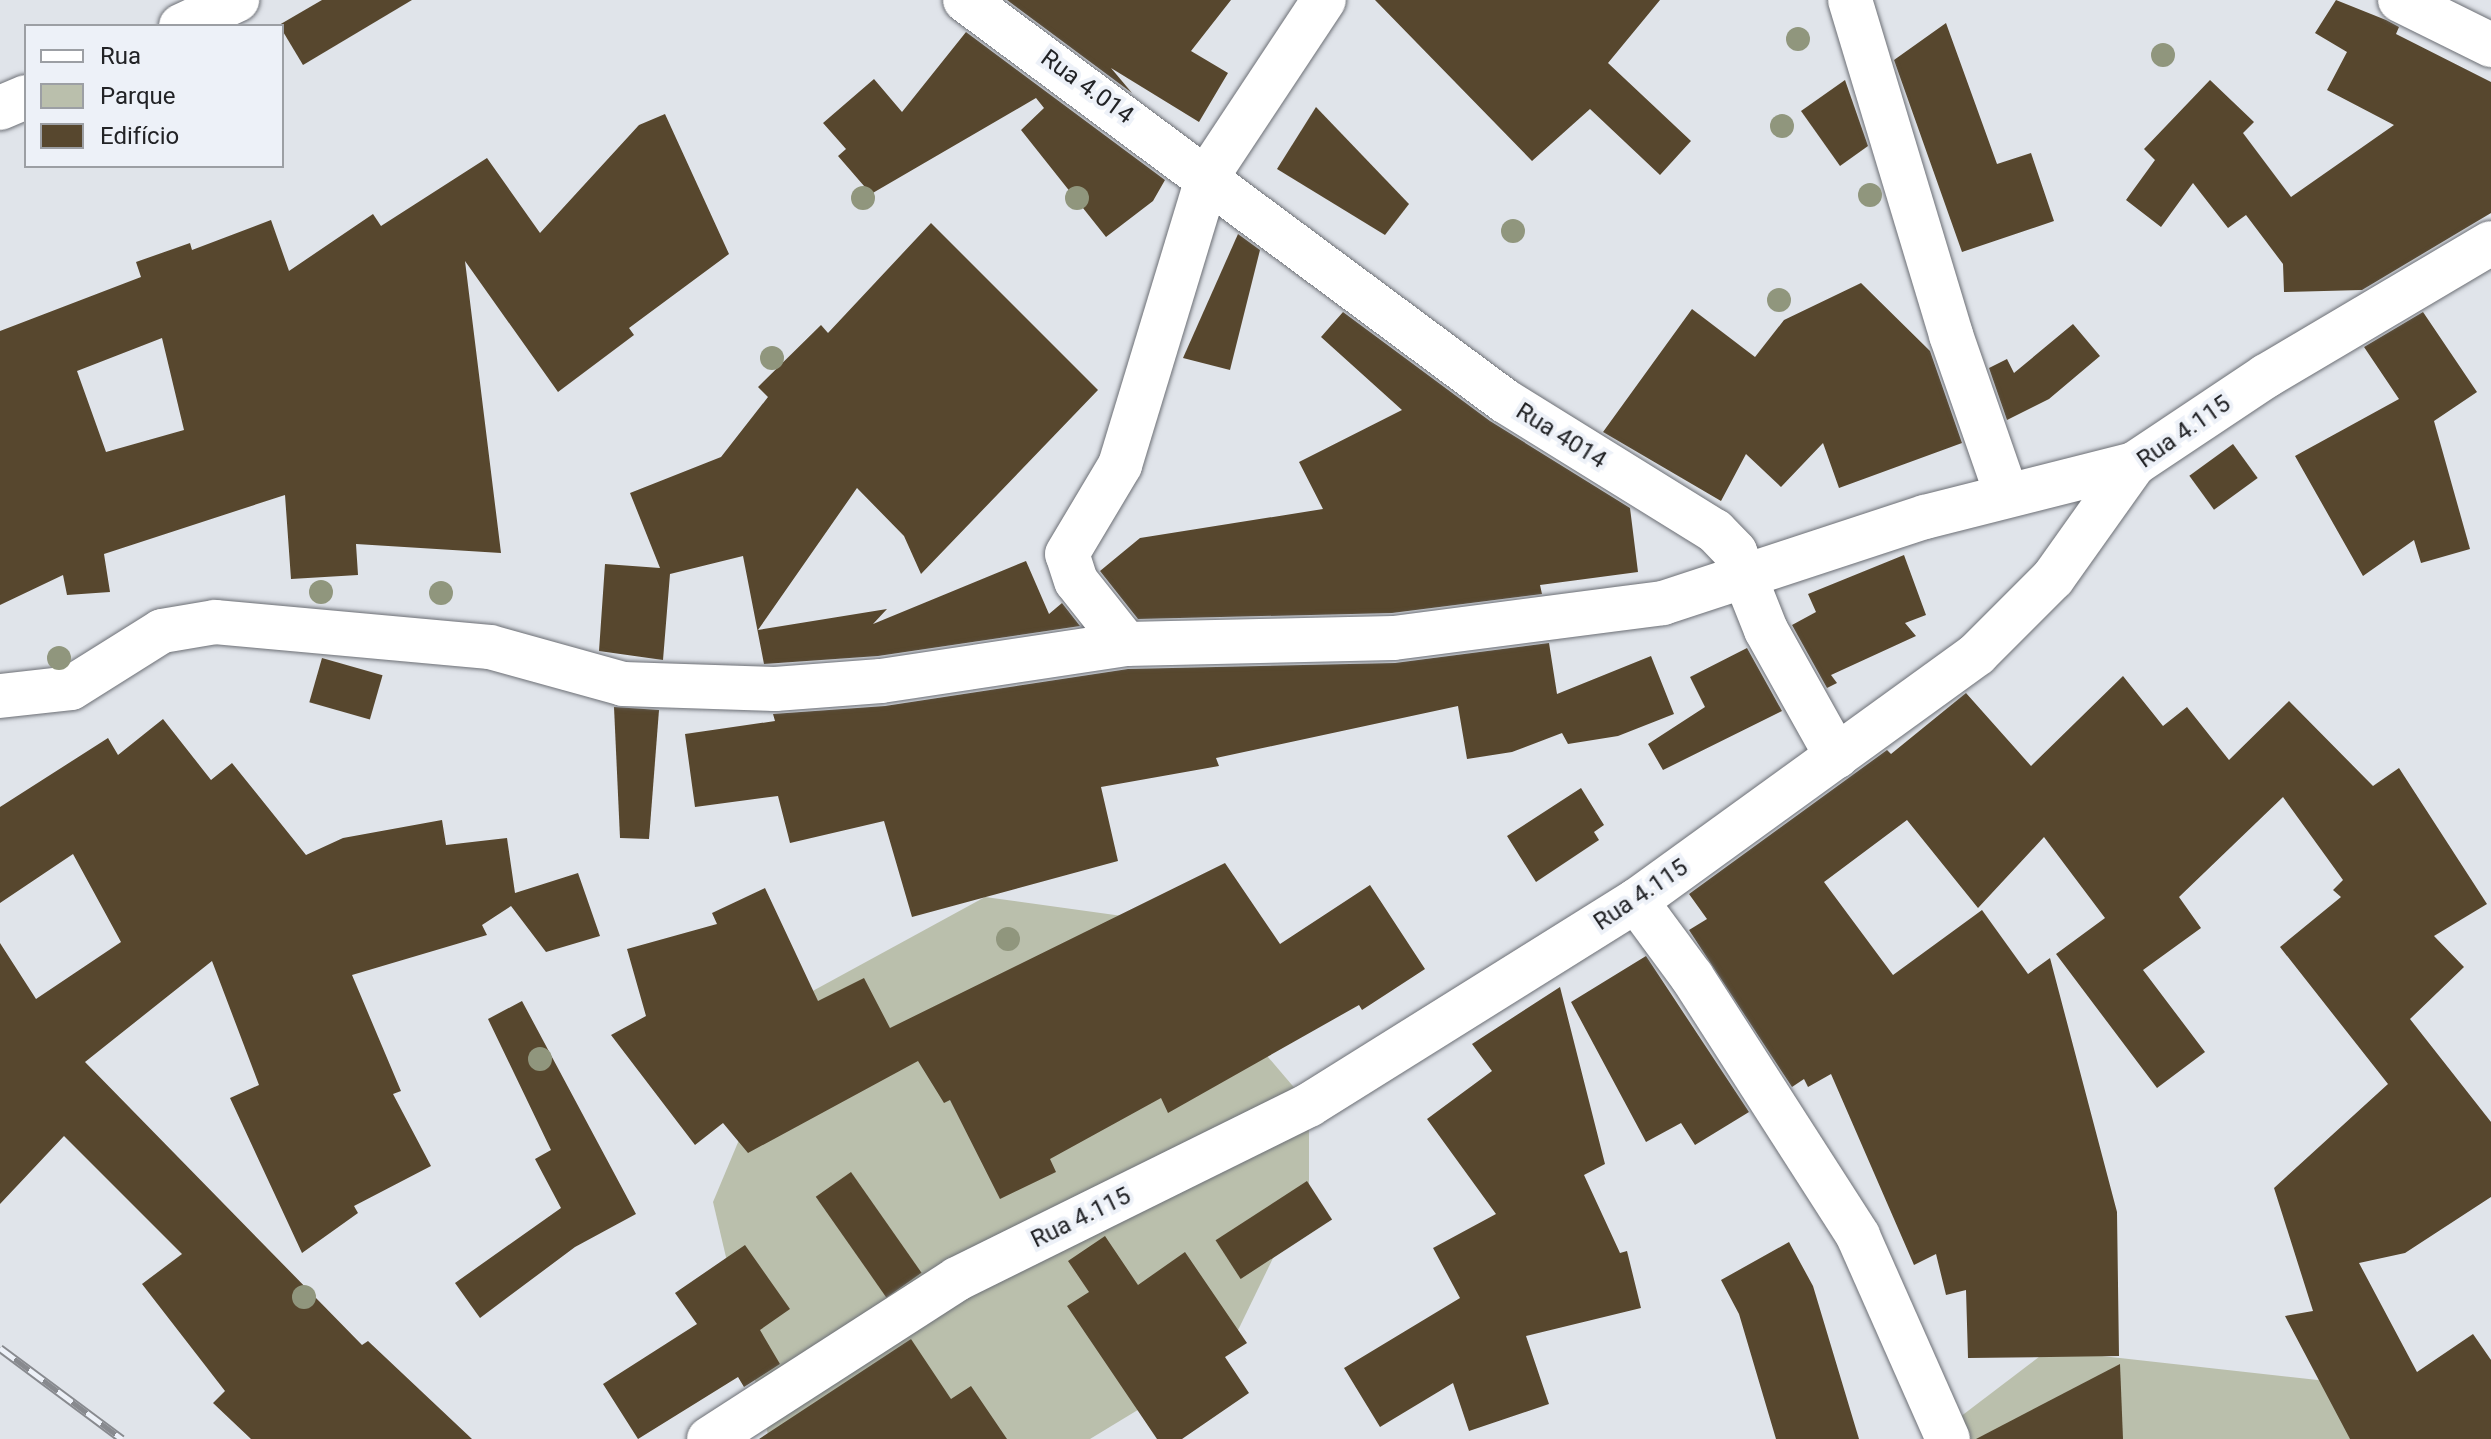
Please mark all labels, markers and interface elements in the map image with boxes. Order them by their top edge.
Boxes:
legend [24,24,284,168]
text: Rua [100,42,141,70]
street label: Rua 4.014 [1035,44,1139,130]
text: Parque [100,82,176,110]
text: Edifício [100,122,179,150]
street label: Rua 4.115 [2132,389,2236,475]
street label: Rua 4014 [1511,397,1611,475]
street label: Rua 4.115 [1588,853,1694,937]
street label: Rua 4.115 [1026,1182,1136,1254]

